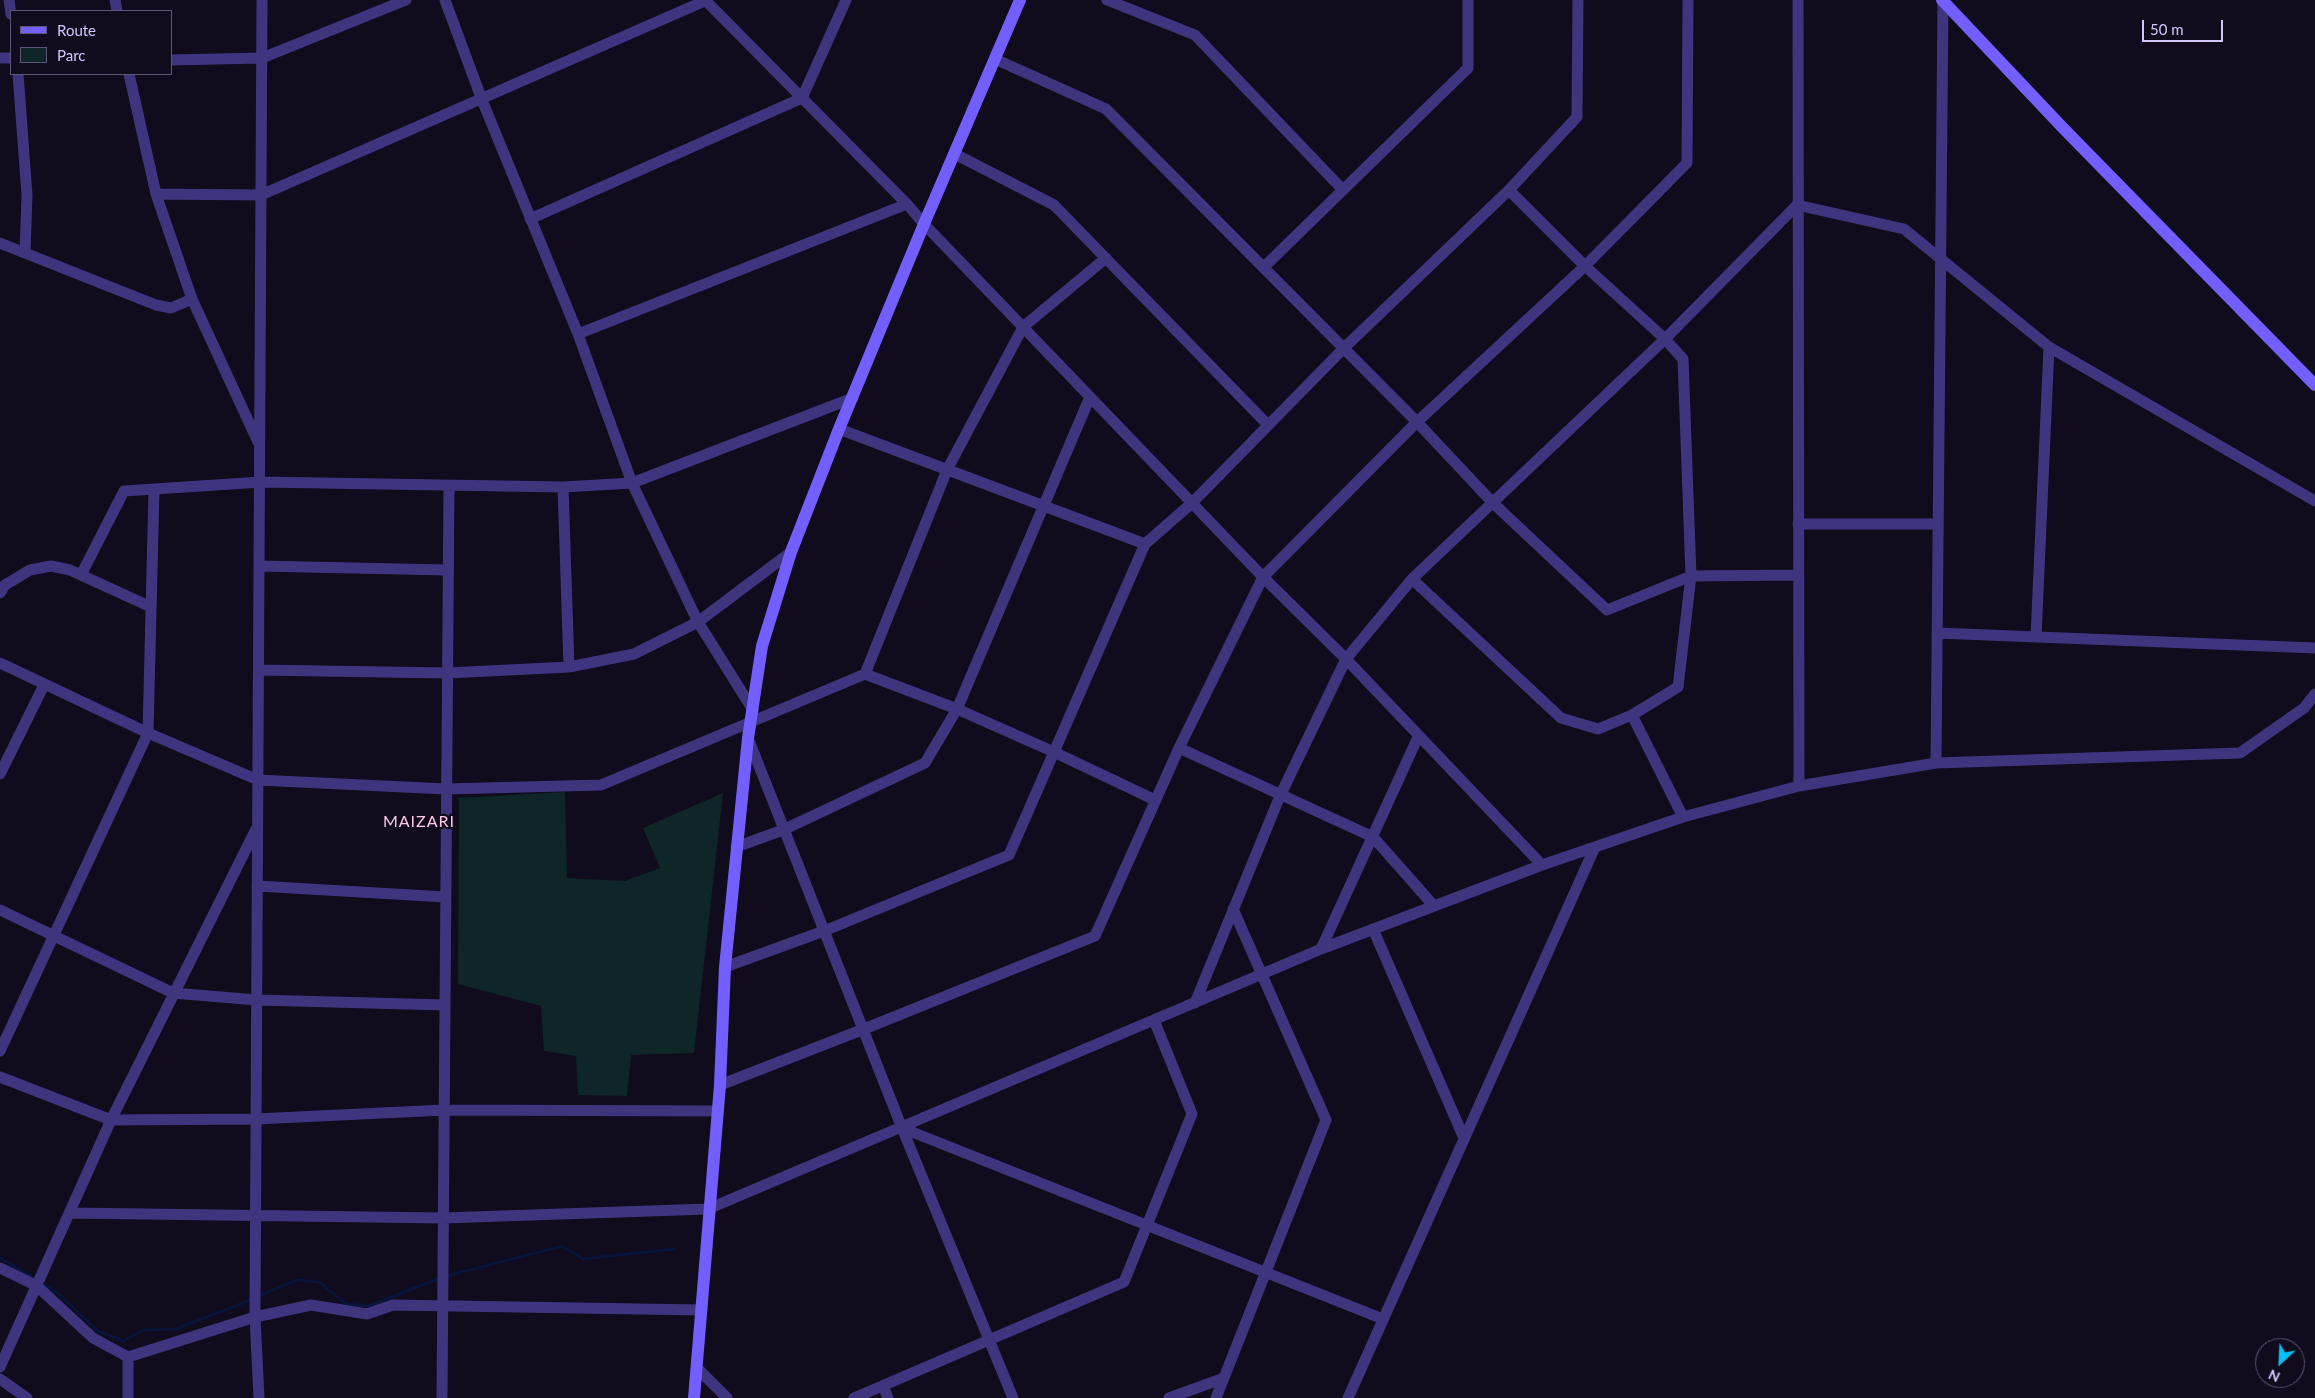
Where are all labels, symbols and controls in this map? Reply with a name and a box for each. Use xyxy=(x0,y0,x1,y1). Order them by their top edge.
legend xyxy=(10,10,172,75)
scale bar xyxy=(2145,10,2226,42)
text: 50 m xyxy=(2150,20,2184,38)
text: Route xyxy=(57,21,96,39)
text: Parc xyxy=(57,46,86,64)
district label: MAIZARI xyxy=(382,812,456,832)
north arrow xyxy=(2255,1338,2305,1388)
text: N xyxy=(2265,1366,2282,1386)

